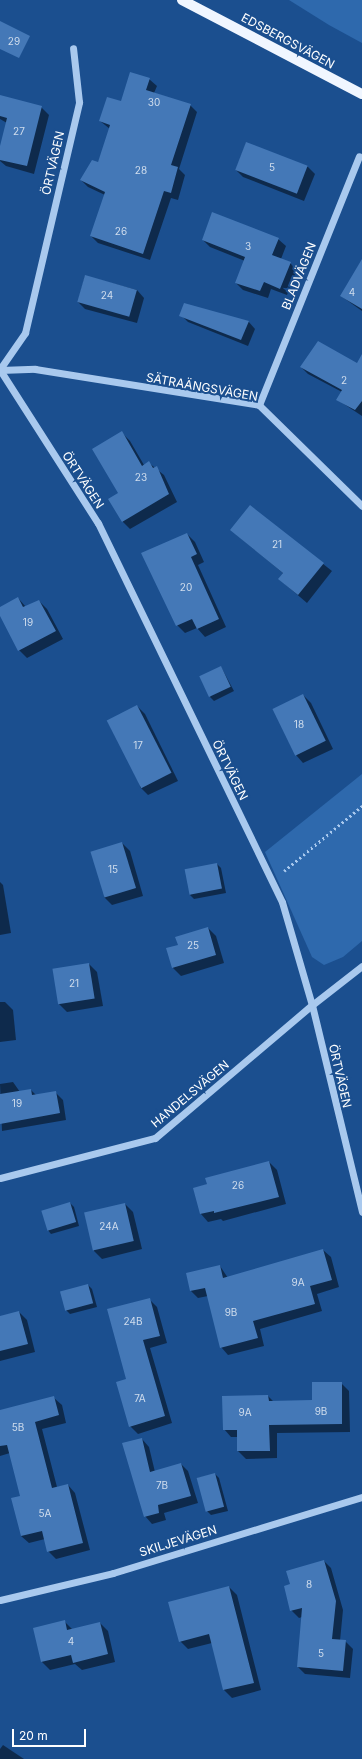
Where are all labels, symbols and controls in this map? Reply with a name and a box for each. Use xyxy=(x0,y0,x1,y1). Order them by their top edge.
street label: EDSBERGSVÄGEN xyxy=(239,10,337,72)
house number: 29 xyxy=(8,36,20,48)
house number: 30 xyxy=(148,97,160,109)
house number: 27 xyxy=(13,126,25,138)
street label: ÖRTVÄGEN xyxy=(39,130,67,196)
house number: 5 xyxy=(269,162,275,174)
house number: 28 xyxy=(135,165,147,177)
house number: 26 xyxy=(115,226,127,238)
street label: BLADVÄGEN xyxy=(279,240,319,312)
house number: 3 xyxy=(245,241,251,253)
house number: 4 xyxy=(349,287,355,299)
house number: 24 xyxy=(101,290,113,302)
street label: SÄTRAÄNGSVÄGEN xyxy=(145,370,259,404)
house number: 2 xyxy=(341,375,347,387)
street label: ÖRTVÄGEN xyxy=(59,449,107,511)
house number: 23 xyxy=(135,472,147,484)
house number: 21 xyxy=(272,539,282,551)
house number: 20 xyxy=(180,582,192,594)
house number: 19 xyxy=(23,617,33,629)
house number: 18 xyxy=(294,719,304,731)
street label: ÖRTVÄGEN xyxy=(209,738,251,802)
house number: 17 xyxy=(133,740,143,752)
house number: 15 xyxy=(108,864,118,876)
house number: 25 xyxy=(187,940,199,952)
house number: 21 xyxy=(69,978,79,990)
street label: ÖRTVÄGEN xyxy=(326,1043,354,1109)
street label: HANDELSVÄGEN xyxy=(148,1057,232,1131)
house number: 19 xyxy=(12,1098,22,1110)
house number: 26 xyxy=(232,1180,244,1192)
house number: 24A xyxy=(99,1221,119,1233)
house number: 9A xyxy=(291,1277,305,1289)
house number: 9B xyxy=(225,1307,237,1319)
house number: 24B xyxy=(124,1316,142,1328)
house number: 7A xyxy=(134,1393,146,1405)
house number: 9B xyxy=(315,1406,327,1418)
house number: 9A xyxy=(238,1407,252,1419)
house number: 5B xyxy=(12,1422,24,1434)
house number: 7B xyxy=(156,1480,168,1492)
house number: 5A xyxy=(39,1508,51,1520)
street label: SKILJEVÄGEN xyxy=(137,1522,219,1560)
house number: 8 xyxy=(306,1579,312,1591)
house number: 4 xyxy=(68,1636,74,1648)
house number: 5 xyxy=(318,1648,324,1660)
scale bar xyxy=(14,1721,88,1747)
text: 20 m xyxy=(19,1728,48,1743)

